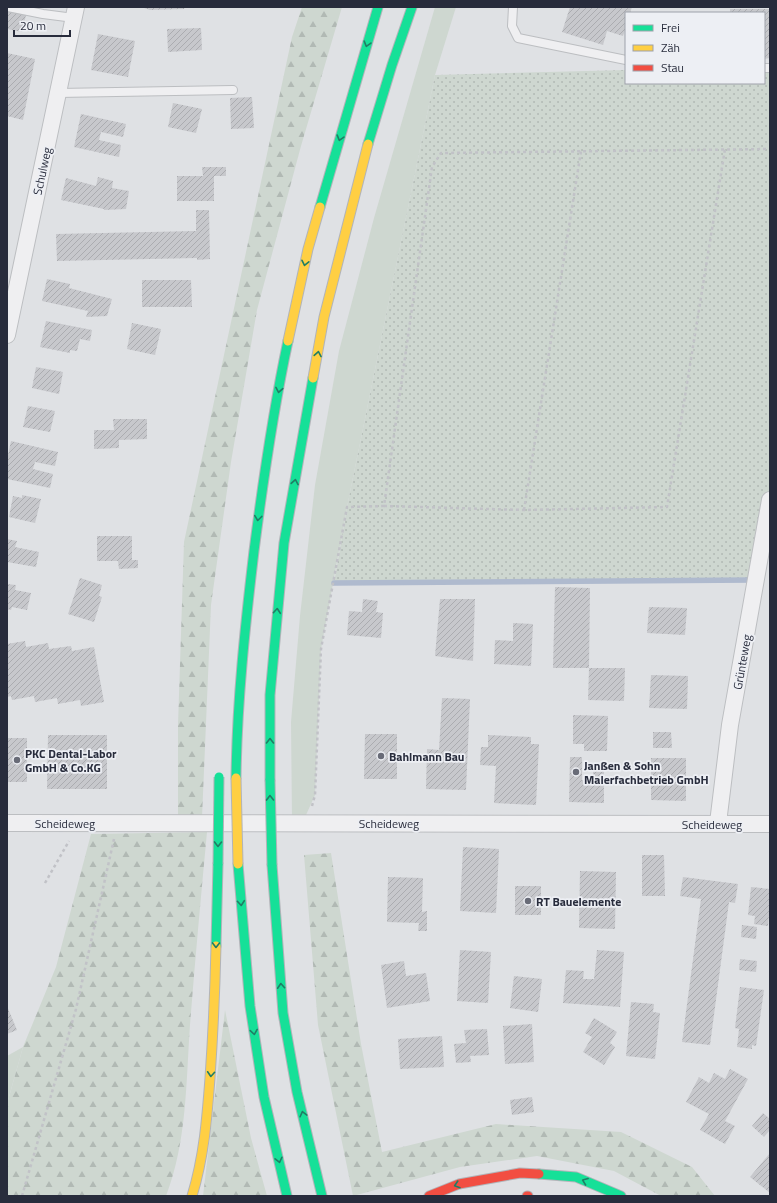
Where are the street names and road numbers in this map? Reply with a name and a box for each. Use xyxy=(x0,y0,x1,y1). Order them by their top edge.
street label: Schulweg xyxy=(28,145,56,197)
street label: Grünteweg xyxy=(728,633,756,691)
street label: Scheideweg xyxy=(35,814,95,833)
street label: Scheideweg xyxy=(359,814,419,833)
street label: Scheideweg xyxy=(682,815,742,834)

